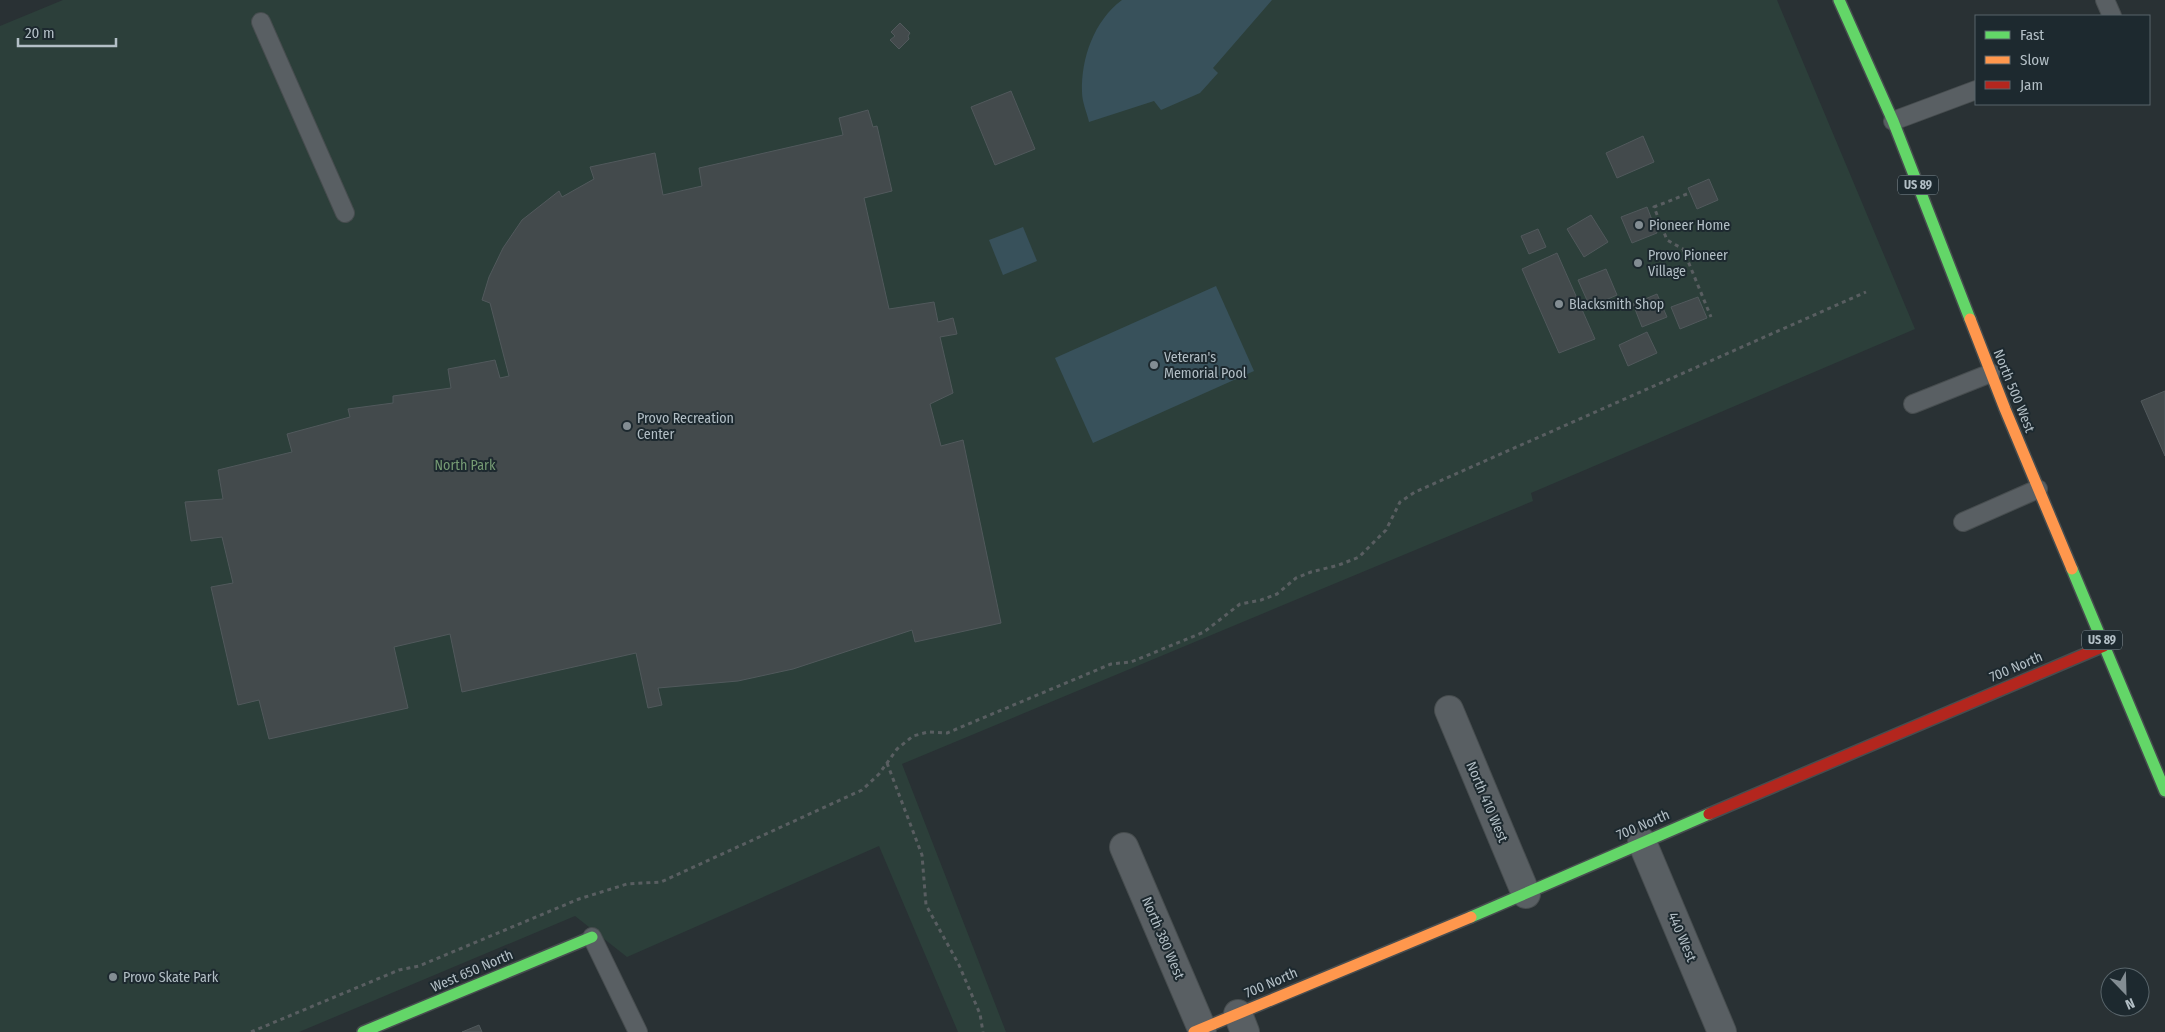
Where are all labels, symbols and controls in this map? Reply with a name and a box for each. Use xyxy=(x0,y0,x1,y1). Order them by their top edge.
scale bar xyxy=(18,15,115,47)
legend xyxy=(1975,15,2150,105)
text: 20 m xyxy=(25,24,55,42)
text: Fast xyxy=(2020,26,2044,44)
text: Slow xyxy=(2020,51,2049,69)
text: Jam xyxy=(2020,76,2043,94)
road number: US 89 xyxy=(1898,176,1938,194)
place label: Pioneer Home xyxy=(1649,217,1730,234)
marker: Pioneer Home xyxy=(1633,219,1645,231)
place label: Provo Pioneer Village xyxy=(1648,247,1728,280)
marker: Provo Pioneer Village xyxy=(1632,257,1644,269)
place label: Blacksmith Shop xyxy=(1569,296,1664,313)
marker: Blacksmith Shop xyxy=(1553,298,1565,310)
street label: North 500 West xyxy=(1990,347,2039,435)
place label: Veteran's Memorial Pool xyxy=(1164,349,1247,382)
marker: Veteran's Memorial Pool xyxy=(1148,359,1160,371)
place label: Provo Recreation Center xyxy=(637,410,734,443)
marker: Provo Recreation Center xyxy=(621,420,633,432)
park label: North Park xyxy=(435,457,496,474)
road number: US 89 xyxy=(2082,630,2122,650)
street label: 700 North xyxy=(1987,648,2045,686)
street label: North 410 West xyxy=(1462,759,1512,845)
street label: 700 North xyxy=(1614,806,1672,844)
street label: North 380 West xyxy=(1138,894,1188,982)
street label: 440 West xyxy=(1664,910,1700,965)
street label: West 650 North xyxy=(428,946,516,996)
street label: 700 North xyxy=(1242,964,1300,1002)
north arrow xyxy=(2100,967,2150,1017)
place label: Provo Skate Park xyxy=(123,969,219,986)
marker: Provo Skate Park xyxy=(107,971,119,983)
text: N xyxy=(2123,994,2137,1013)

